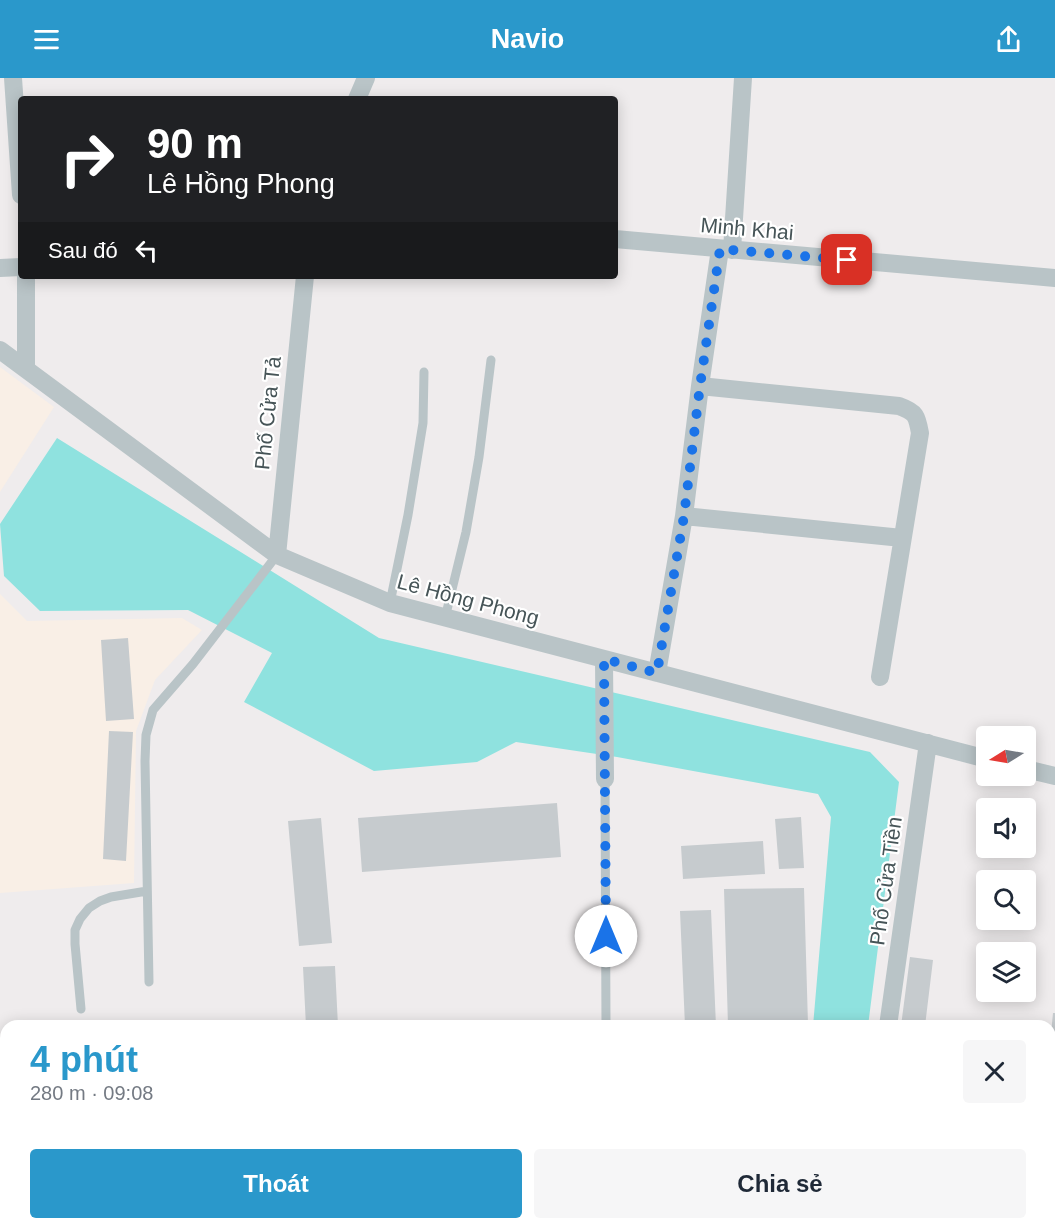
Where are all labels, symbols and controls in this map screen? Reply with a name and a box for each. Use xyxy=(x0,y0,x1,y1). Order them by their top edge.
icon: menu xyxy=(30,23,63,56)
icon: share xyxy=(992,23,1025,56)
text: Navio xyxy=(491,24,564,54)
icon: right xyxy=(48,120,126,198)
text: 90 m xyxy=(147,120,243,167)
text: Lê Hồng Phong xyxy=(147,169,335,199)
street label: Minh Khai xyxy=(700,213,795,244)
icon: left xyxy=(130,234,163,267)
pin xyxy=(821,234,872,285)
text: Sau đó xyxy=(48,238,118,263)
icon: arrive xyxy=(830,243,863,276)
street label: Phố Cửa Tả xyxy=(250,355,285,471)
street label: Lê Hồng Phong xyxy=(395,570,542,630)
north arrow xyxy=(976,726,1036,786)
map controls xyxy=(976,726,1036,1002)
button: sound xyxy=(976,798,1036,858)
street label: Phố Cửa Tiền xyxy=(865,815,906,947)
button: search xyxy=(976,870,1036,930)
position arrow xyxy=(574,904,638,968)
button: layers xyxy=(976,942,1036,1002)
text: 4 phút xyxy=(30,1039,138,1080)
button: close xyxy=(963,1040,1026,1103)
text: 280 m · 09:08 xyxy=(30,1082,153,1104)
button: Thoát xyxy=(30,1149,522,1218)
button: Chia sẻ xyxy=(534,1149,1026,1218)

